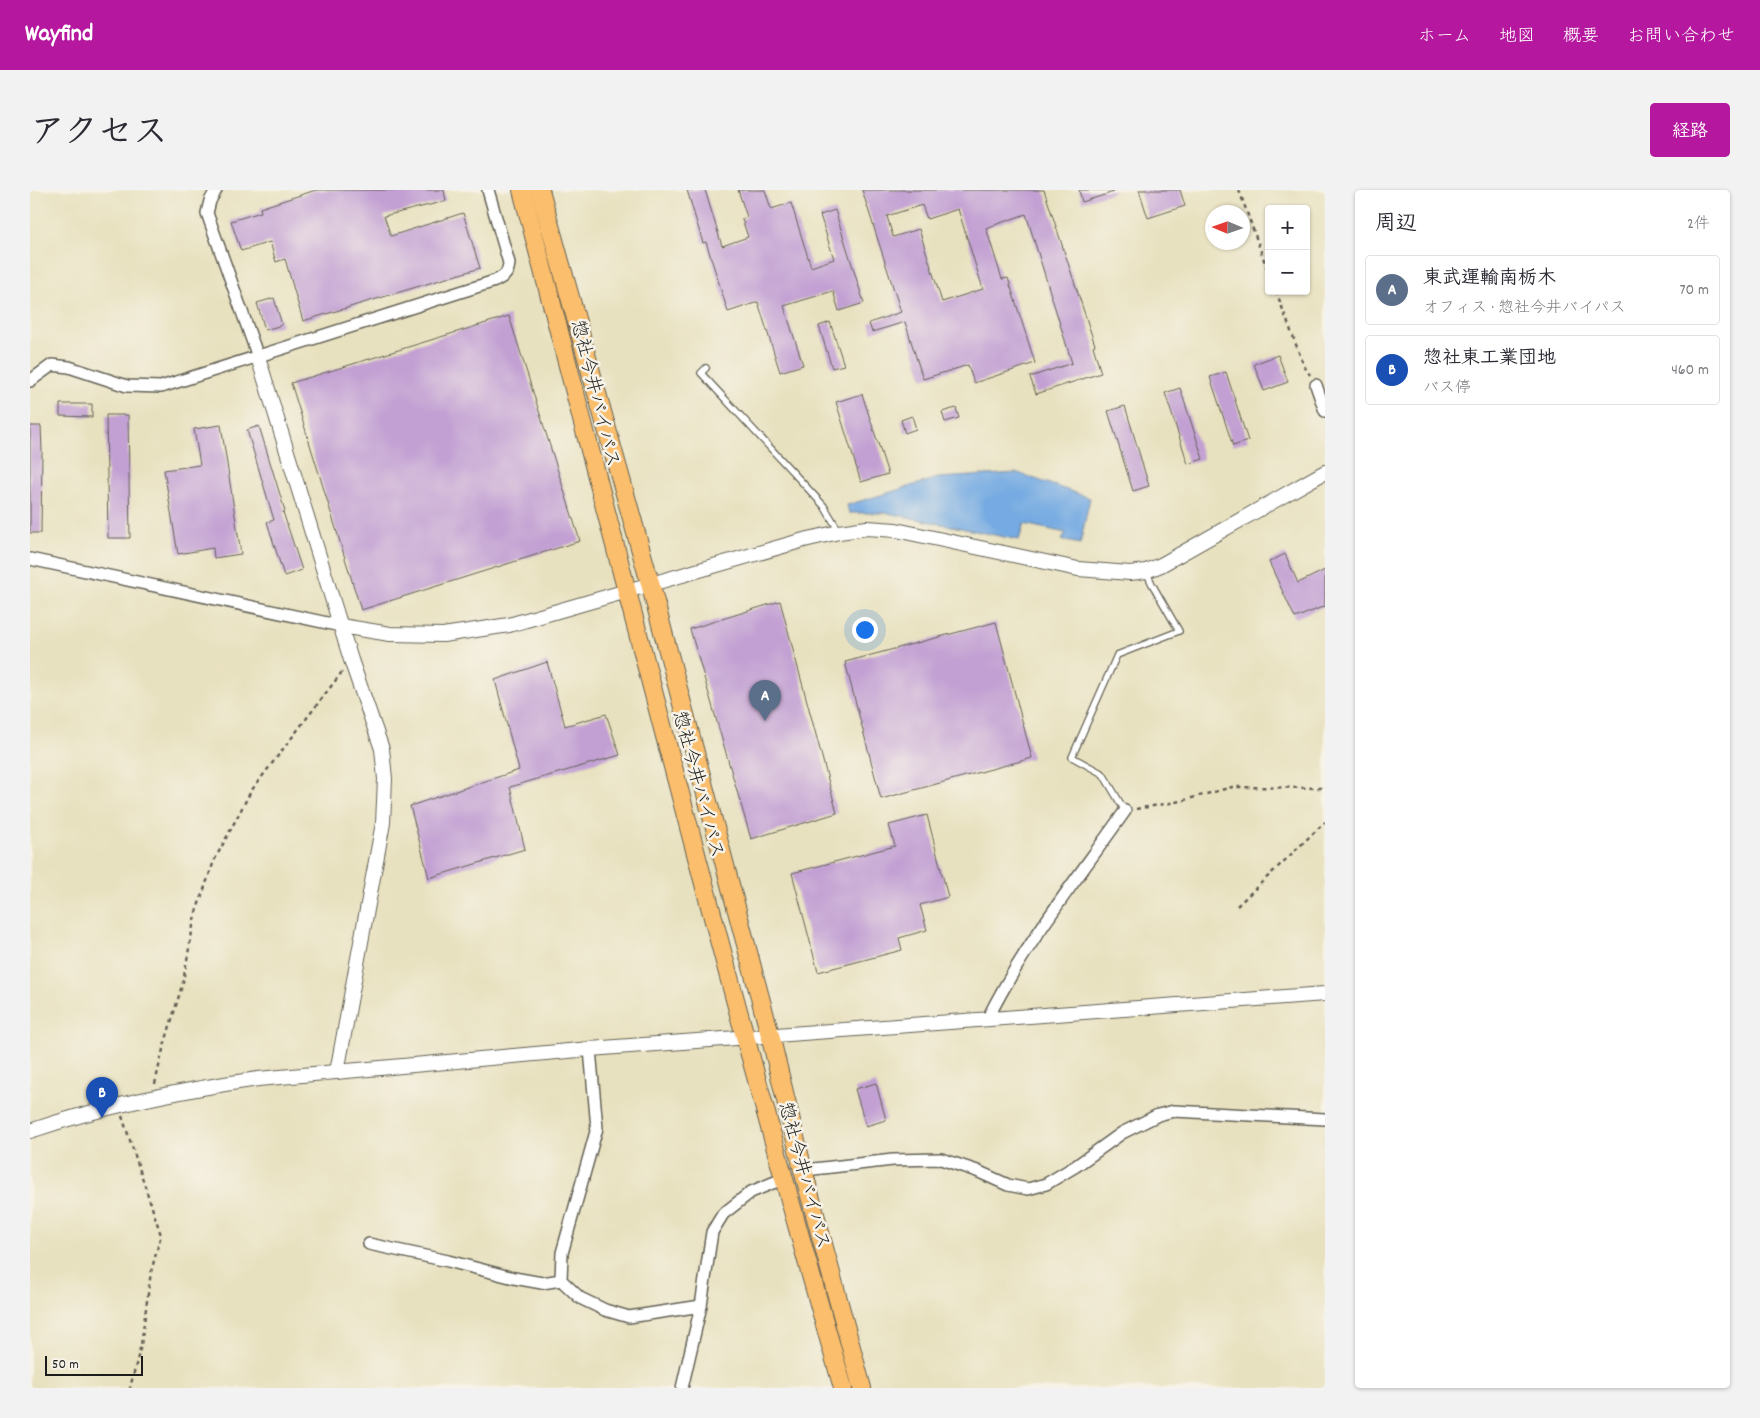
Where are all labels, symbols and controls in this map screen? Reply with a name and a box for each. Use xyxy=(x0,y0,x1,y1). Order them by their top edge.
text: Wayfind xyxy=(25,18,93,52)
text: ホーム xyxy=(1418,25,1471,50)
text: 地図 xyxy=(1499,25,1535,50)
text: 概要 xyxy=(1563,25,1599,50)
text: お問い合わせ xyxy=(1627,25,1735,50)
button: 経路 xyxy=(1650,103,1730,157)
text: アクセス xyxy=(30,110,168,160)
north arrow xyxy=(1205,205,1250,250)
map controls xyxy=(1265,205,1310,295)
button: + xyxy=(1265,205,1310,250)
text: 周辺 xyxy=(1375,210,1417,240)
text: 2件 xyxy=(1687,213,1710,236)
button: − xyxy=(1265,250,1310,295)
text: 東武運輸南栃木 xyxy=(1423,266,1556,293)
text: A xyxy=(1388,279,1396,302)
text: 70 m xyxy=(1679,279,1709,302)
text: オフィス · 惣社今井バイパス xyxy=(1423,297,1626,320)
street label: 惣社今井バイパス xyxy=(562,317,625,471)
text: 惣社東工業団地 xyxy=(1423,346,1556,373)
text: B xyxy=(1388,359,1396,382)
text: 460 m xyxy=(1671,359,1709,382)
text: バス停 xyxy=(1423,377,1471,400)
your location xyxy=(852,617,878,643)
pin: A xyxy=(749,680,781,721)
street label: 惣社今井バイパス xyxy=(664,708,729,862)
pin: B xyxy=(86,1077,118,1118)
street label: 惣社今井バイパス xyxy=(770,1099,835,1253)
scale bar xyxy=(45,1353,142,1376)
text: 50 m xyxy=(52,1355,79,1375)

